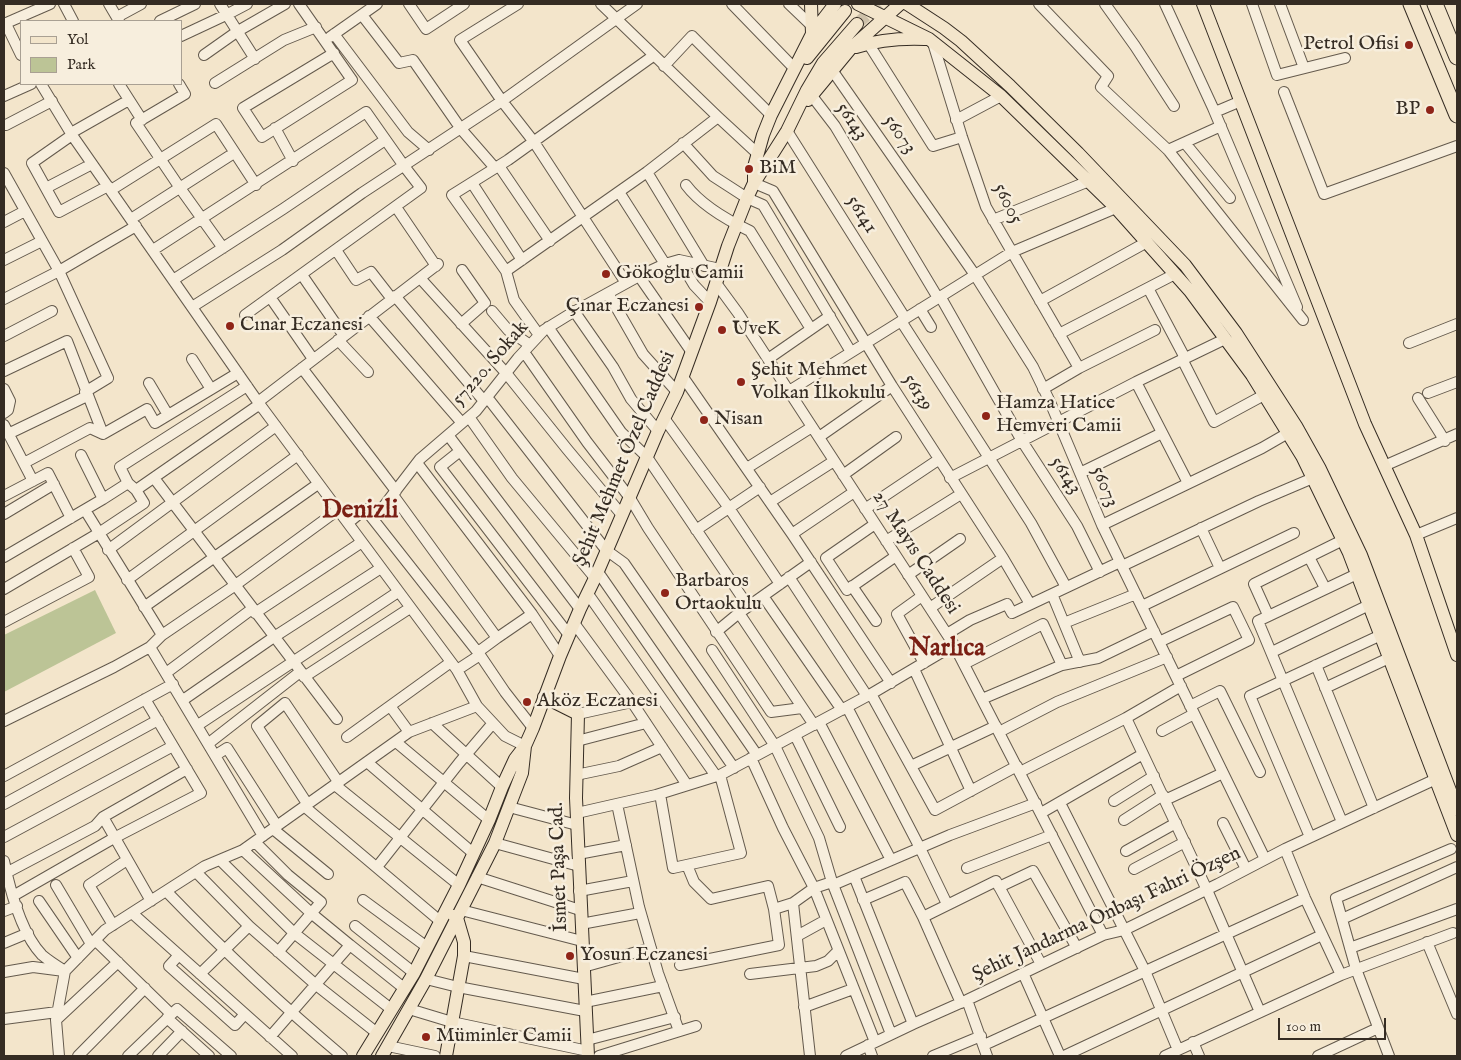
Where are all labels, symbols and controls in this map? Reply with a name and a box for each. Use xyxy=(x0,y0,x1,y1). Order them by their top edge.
legend xyxy=(20,20,182,85)
text: Yol xyxy=(67,30,88,49)
place label: Petrol Ofisi xyxy=(1303,33,1399,57)
marker: Petrol Ofisi xyxy=(1403,39,1415,51)
text: Park xyxy=(67,55,96,74)
place label: BP xyxy=(1395,98,1420,122)
street label: 56143 xyxy=(830,99,872,145)
marker: BP xyxy=(1424,104,1436,116)
street label: 56073 xyxy=(877,111,921,159)
place label: BiM xyxy=(759,157,796,181)
marker: BiM xyxy=(743,163,755,175)
street label: 56005 xyxy=(987,180,1027,228)
street label: 56141 xyxy=(840,192,882,238)
place label: Gökoğlu Camii xyxy=(616,262,744,286)
marker: Gökoğlu Camii xyxy=(600,268,612,280)
place label: Çınar Eczanesi xyxy=(566,295,689,319)
marker: Çınar Eczanesi xyxy=(693,301,705,313)
place label: Cınar Eczanesi xyxy=(240,314,363,338)
street label: 57220. Sokak xyxy=(448,317,534,411)
place label: UveK xyxy=(732,318,781,342)
marker: Cınar Eczanesi xyxy=(224,320,236,332)
marker: UveK xyxy=(716,324,728,336)
street label: Şehit Mehmet Özel Caddesi xyxy=(569,348,681,570)
place label: Şehit Mehmet Volkan İlkokulu xyxy=(751,359,886,406)
street label: 56139 xyxy=(896,370,938,416)
marker: Şehit Mehmet Volkan İlkokulu xyxy=(735,376,747,388)
place label: Hamza Hatice Hemveri Camii xyxy=(996,392,1121,439)
place label: Nisan xyxy=(714,408,763,432)
marker: Hamza Hatice Hemveri Camii xyxy=(980,410,992,422)
marker: Nisan xyxy=(698,414,710,426)
street label: 56143 xyxy=(1044,453,1086,499)
street label: 56073 xyxy=(1085,463,1123,511)
street label: 27 Mayıs Caddesi xyxy=(866,487,964,619)
district label: Denizli xyxy=(322,497,398,527)
place label: Barbaros Ortaokulu xyxy=(675,570,762,617)
marker: Barbaros Ortaokulu xyxy=(659,587,671,599)
district label: Narlıca xyxy=(909,635,985,665)
place label: Aköz Eczanesi xyxy=(537,690,658,714)
marker: Aköz Eczanesi xyxy=(521,696,533,708)
street label: İsmet Paşa Cad. xyxy=(546,802,574,932)
street label: Şehit Jandarma Onbaşı Fahri Özşen xyxy=(969,842,1245,988)
place label: Yosun Eczanesi xyxy=(580,944,708,968)
marker: Yosun Eczanesi xyxy=(564,950,576,962)
scale bar xyxy=(1281,1008,1388,1040)
text: 100 m xyxy=(1286,1017,1321,1036)
place label: Müminler Camii xyxy=(436,1025,572,1049)
marker: Müminler Camii xyxy=(420,1031,432,1043)

